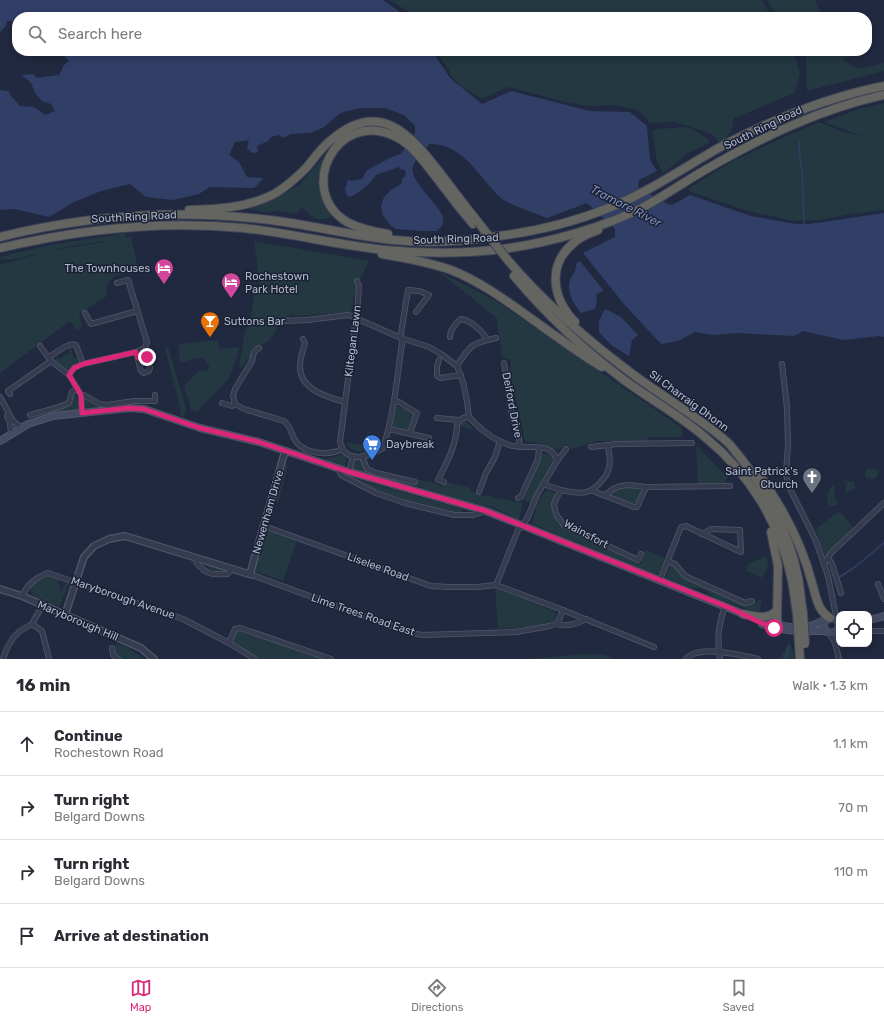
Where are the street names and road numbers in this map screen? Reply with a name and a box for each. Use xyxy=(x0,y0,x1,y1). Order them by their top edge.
street label: South Ring Road xyxy=(722,103,804,153)
street label: South Ring Road xyxy=(91,208,177,226)
street label: South Ring Road xyxy=(413,231,499,247)
street label: Kiltegan Lawn xyxy=(342,304,364,378)
street label: Sli Charraig Dhonn xyxy=(647,368,731,434)
street label: Delford Drive xyxy=(499,371,525,439)
street label: Newenham Drive xyxy=(250,468,286,556)
street label: Wainsfort xyxy=(562,517,611,551)
street label: Liselee Road xyxy=(346,550,410,584)
street label: Maryborough Avenue xyxy=(69,574,177,622)
street label: Lime Trees Road East xyxy=(309,591,417,639)
street label: Maryborough Hill xyxy=(36,598,120,644)

